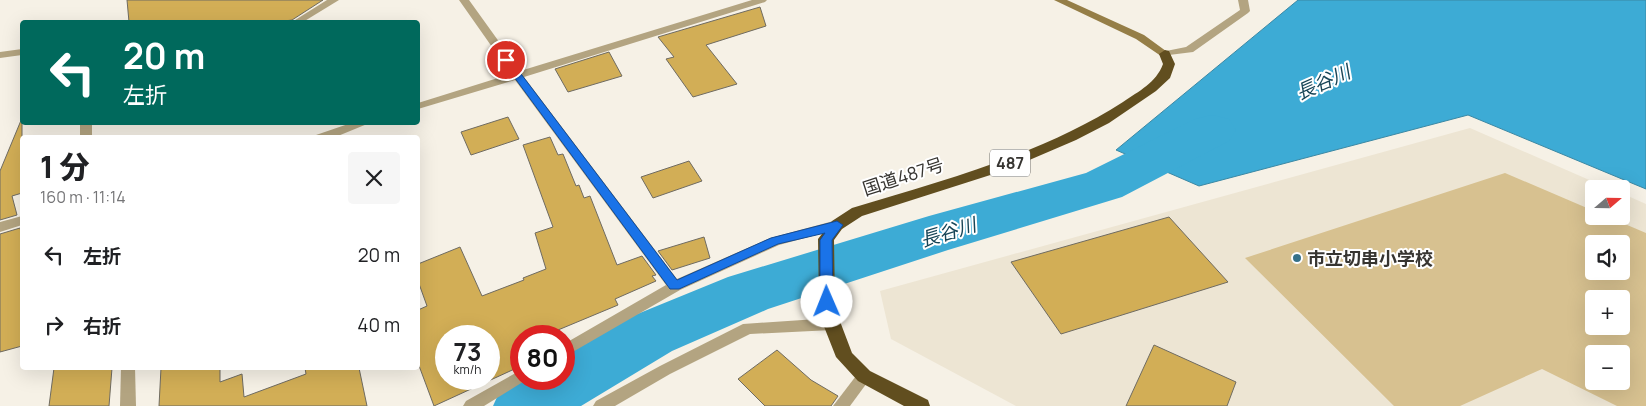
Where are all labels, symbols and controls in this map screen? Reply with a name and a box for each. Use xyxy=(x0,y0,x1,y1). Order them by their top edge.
text: 20 m xyxy=(123,32,205,80)
pin xyxy=(485,39,527,81)
icon: left xyxy=(40,40,105,105)
icon: arrive xyxy=(492,46,520,74)
water label: 長谷川 xyxy=(1292,58,1356,105)
text: 左折 xyxy=(123,80,167,110)
text: 1 分 xyxy=(40,146,90,187)
road number: 487 xyxy=(990,150,1030,177)
button: close xyxy=(348,152,400,204)
street label: 国道487号 xyxy=(859,152,947,200)
north arrow xyxy=(1585,180,1630,225)
map controls xyxy=(1585,180,1630,390)
text: 160 m · 11:14 xyxy=(40,186,126,208)
water label: 長谷川 xyxy=(917,211,981,253)
button: sound xyxy=(1585,235,1630,280)
icon: left xyxy=(40,241,68,269)
text: 20 m xyxy=(358,242,400,268)
text: 左折 xyxy=(83,243,121,269)
place label: 市立切串小学校 xyxy=(1307,246,1433,270)
marker: 市立切串小学校 xyxy=(1291,252,1303,264)
position arrow xyxy=(800,275,852,327)
button: + xyxy=(1585,290,1630,335)
icon: right xyxy=(40,311,68,339)
text: 40 m xyxy=(357,312,400,338)
text: 右折 xyxy=(83,313,121,339)
speed limit sign: 80 xyxy=(510,325,575,390)
text: 73 xyxy=(454,334,481,369)
button: − xyxy=(1585,345,1630,390)
text: km/h xyxy=(454,361,481,378)

